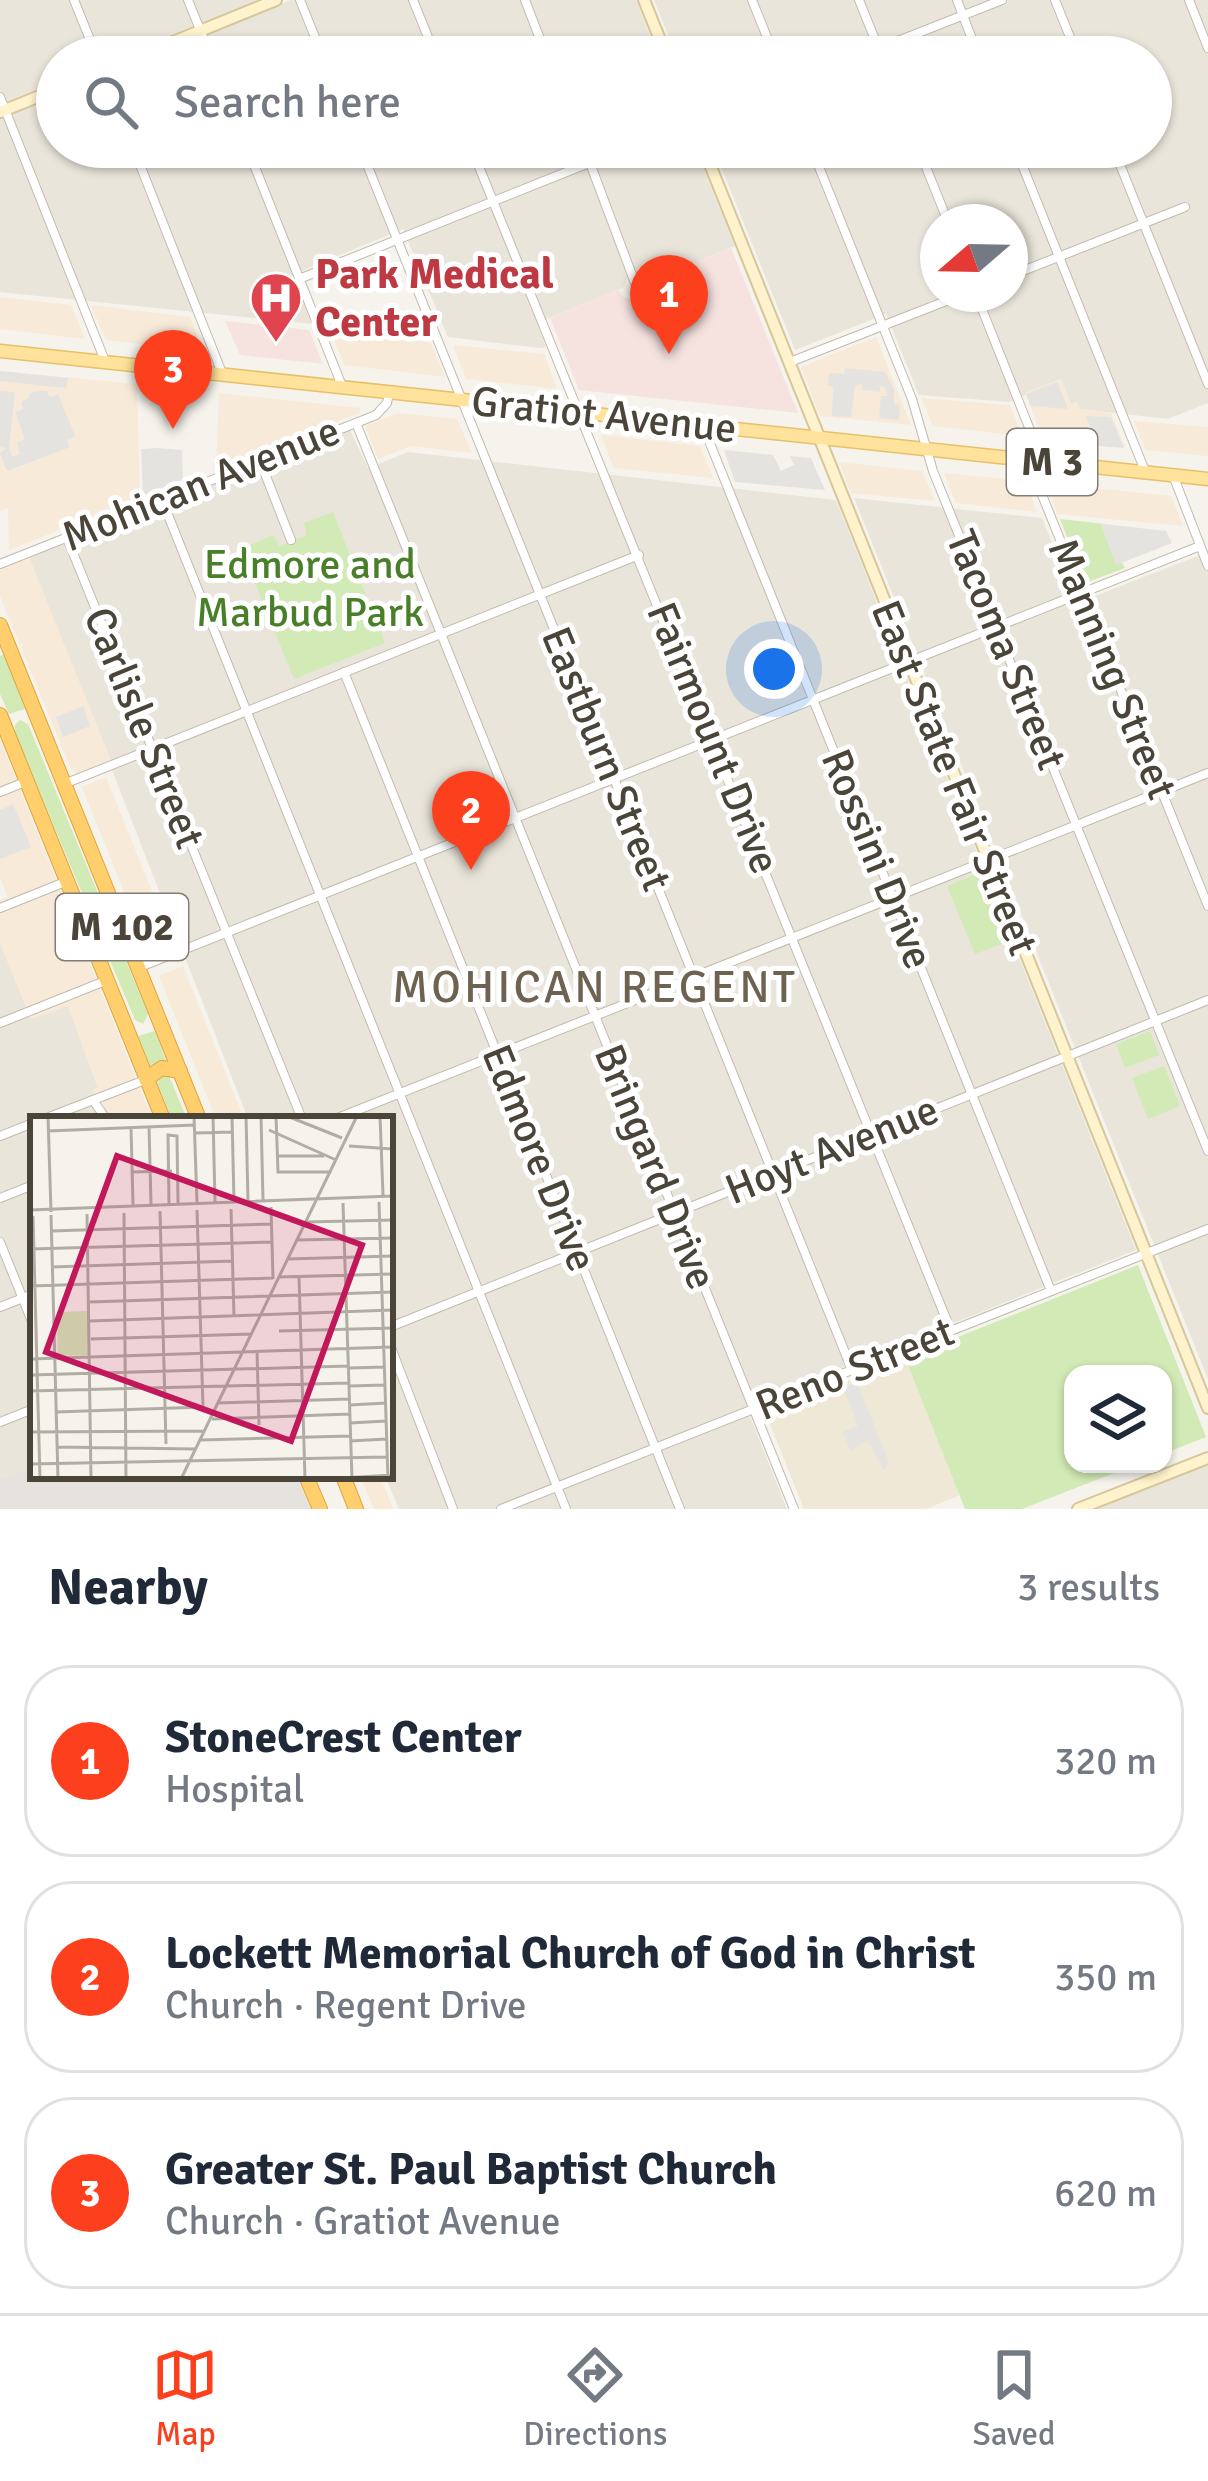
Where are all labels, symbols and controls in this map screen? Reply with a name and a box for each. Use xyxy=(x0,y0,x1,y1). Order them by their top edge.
search box xyxy=(36,36,1172,168)
icon: search xyxy=(78,69,144,135)
text: Search here xyxy=(174,75,401,130)
north arrow xyxy=(920,204,1028,312)
place label: Park Medical Center xyxy=(315,249,554,348)
pin: 1 xyxy=(630,255,708,354)
hospital icon: Park Medical Center xyxy=(248,270,304,344)
pin: 3 xyxy=(134,330,212,429)
street label: Gratiot Avenue xyxy=(469,376,739,454)
street label: Mohican Avenue xyxy=(55,405,347,563)
road number: M 3 xyxy=(1007,429,1097,495)
street label: Tacoma Street xyxy=(935,523,1077,777)
street label: Manning Street xyxy=(1037,531,1187,807)
park label: Edmore and Marbud Park xyxy=(196,539,424,638)
street label: East State Fair Street xyxy=(860,593,1048,963)
street label: Fairmount Drive xyxy=(635,595,791,881)
street label: Carlisle Street xyxy=(73,600,215,856)
street label: Eastburn Street xyxy=(530,620,682,898)
your location xyxy=(744,639,804,699)
street label: Rossini Drive xyxy=(810,742,944,976)
pin: 2 xyxy=(432,771,510,870)
road number: M 102 xyxy=(56,894,188,960)
district label: MOHICAN REGENT xyxy=(392,960,798,1015)
street label: Edmore Drive xyxy=(470,1037,608,1279)
street label: Bringard Drive xyxy=(583,1037,727,1297)
street label: Hoyt Avenue xyxy=(718,1084,946,1216)
inset map xyxy=(30,1116,393,1479)
street label: Reno Street xyxy=(749,1306,961,1432)
map controls xyxy=(1064,1365,1172,1473)
button: layers xyxy=(1064,1365,1172,1473)
text: Nearby xyxy=(48,1556,208,1619)
text: 3 results xyxy=(1017,1563,1160,1611)
text: StoneCrest Center xyxy=(165,1710,522,1765)
text: 1 xyxy=(79,1737,101,1785)
text: 320 m xyxy=(1054,1737,1157,1785)
text: Hospital xyxy=(165,1765,305,1813)
text: Lockett Memorial Church of God in Christ xyxy=(165,1926,976,1981)
text: 2 xyxy=(79,1953,101,2001)
text: 350 m xyxy=(1054,1953,1157,2001)
text: Church · Regent Drive xyxy=(165,1981,527,2029)
text: Greater St. Paul Baptist Church xyxy=(165,2142,777,2197)
text: 3 xyxy=(79,2169,101,2217)
text: 620 m xyxy=(1054,2169,1157,2217)
text: Church · Gratiot Avenue xyxy=(165,2197,561,2245)
tab: Map xyxy=(152,2342,218,2455)
tab: Directions xyxy=(523,2342,668,2455)
tab: Saved xyxy=(972,2342,1056,2455)

